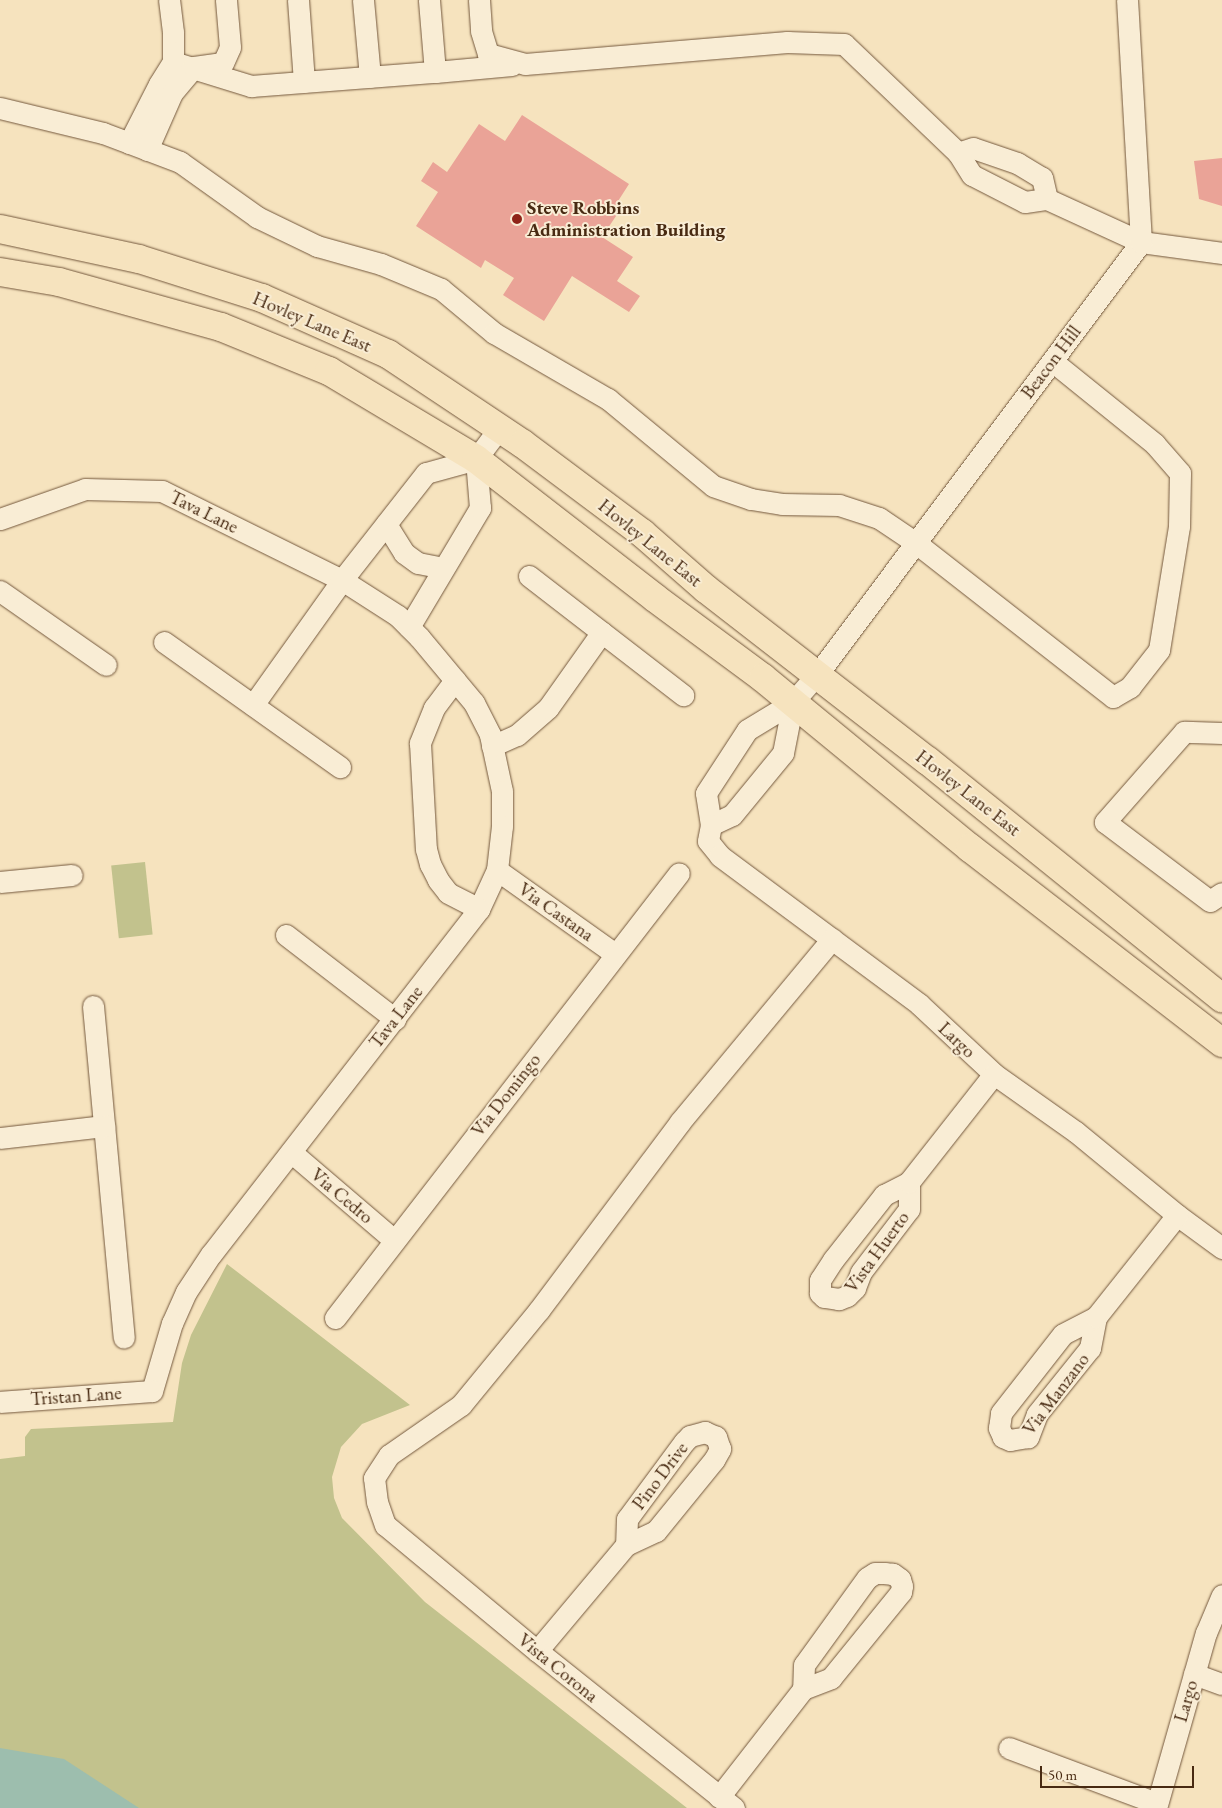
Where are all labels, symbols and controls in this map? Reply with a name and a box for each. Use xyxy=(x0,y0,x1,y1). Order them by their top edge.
place label: Steve Robbins Administration Building xyxy=(527,197,725,241)
marker: Steve Robbins Administration Building xyxy=(511,213,523,225)
street label: Hovley Lane East xyxy=(249,287,375,357)
street label: Beacon Hill xyxy=(1016,321,1086,403)
street label: Tava Lane xyxy=(166,486,242,538)
street label: Hovley Lane East xyxy=(594,494,706,592)
street label: Hovley Lane East xyxy=(911,745,1025,841)
street label: Via Castana xyxy=(514,878,598,946)
street label: Tava Lane xyxy=(364,981,428,1053)
street label: Largo xyxy=(934,1017,980,1063)
street label: Via Domingo xyxy=(466,1049,546,1141)
street label: Via Cedro xyxy=(306,1163,378,1229)
street label: Vista Huerto xyxy=(840,1207,914,1297)
street label: Via Manzano xyxy=(1018,1348,1094,1440)
street label: Tristan Lane xyxy=(30,1381,122,1411)
street label: Pino Drive xyxy=(627,1438,693,1514)
street label: Vista Corona xyxy=(513,1629,603,1707)
street label: Largo xyxy=(1169,1677,1203,1725)
scale bar xyxy=(1042,1756,1196,1788)
text: 50 m xyxy=(1048,1765,1077,1784)

